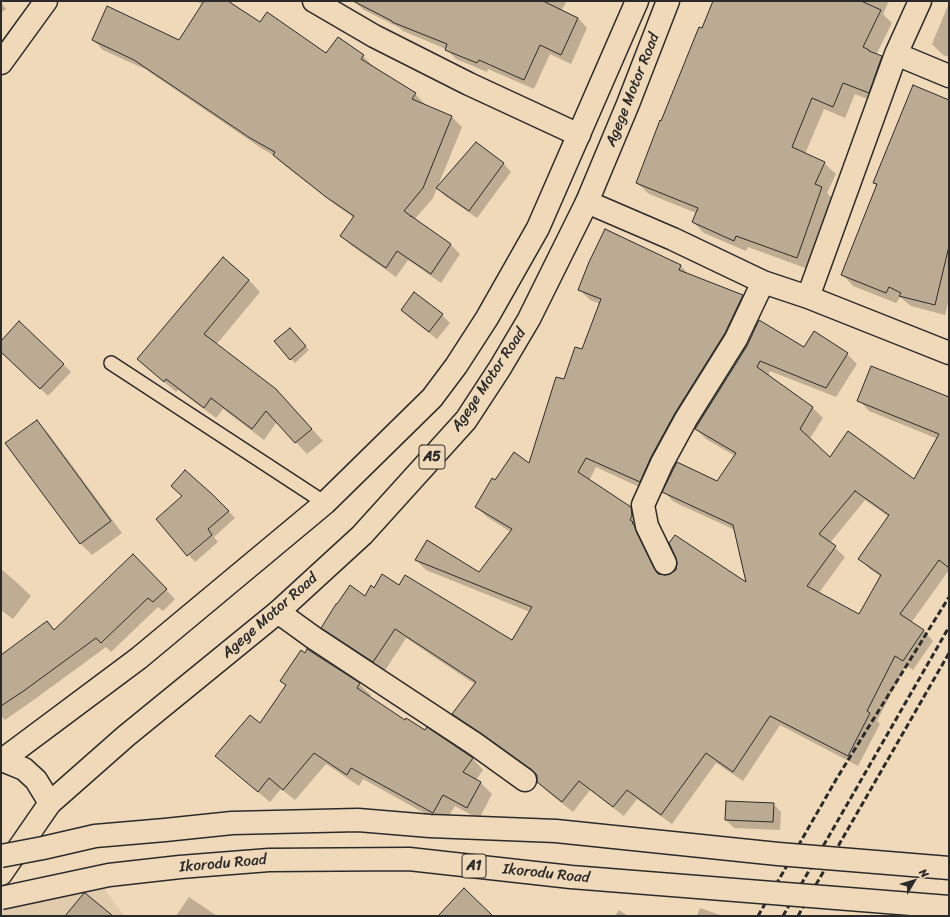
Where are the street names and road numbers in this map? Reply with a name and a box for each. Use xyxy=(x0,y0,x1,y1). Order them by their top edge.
street label: Agege Motor Road xyxy=(602,31,664,149)
street label: Agege Motor Road xyxy=(448,325,530,435)
road number: A5 xyxy=(419,445,445,469)
street label: Agege Motor Road xyxy=(219,570,321,662)
street label: Ikorodu Road xyxy=(179,851,267,877)
road number: A1 xyxy=(462,854,486,878)
street label: Ikorodu Road xyxy=(502,860,590,888)

